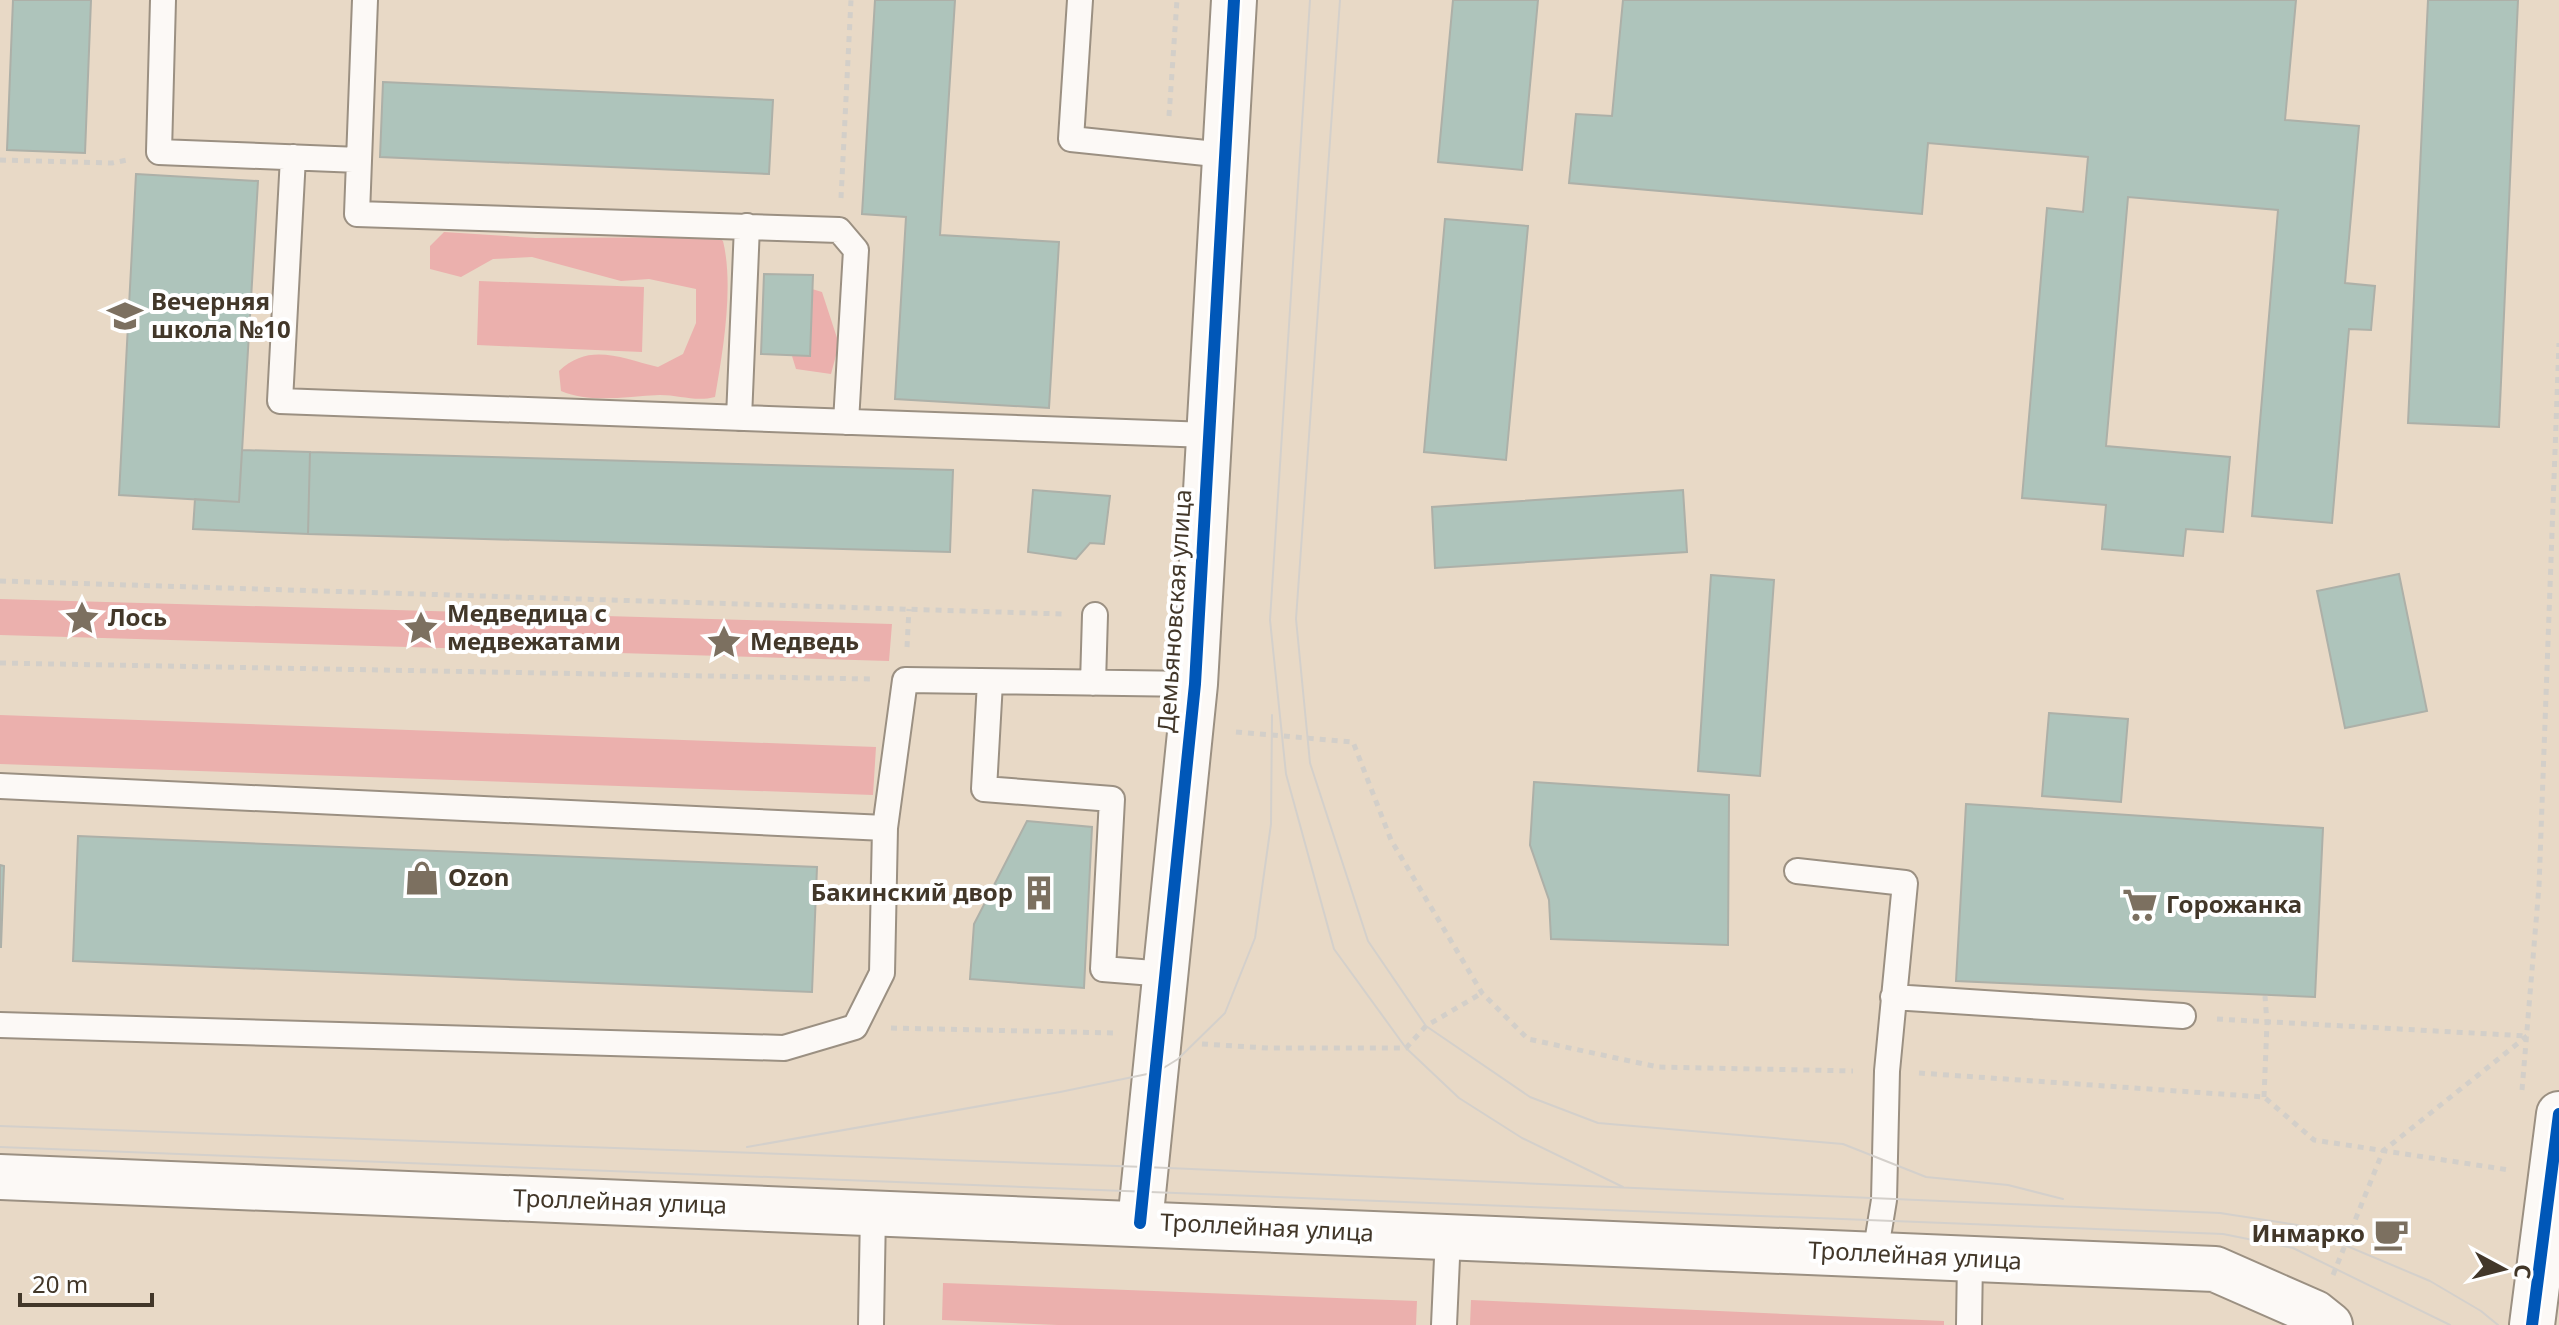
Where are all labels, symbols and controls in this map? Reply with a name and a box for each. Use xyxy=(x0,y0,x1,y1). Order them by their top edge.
place label: Вечерняя школа №10 xyxy=(151,284,291,345)
school or university icon: Вечерняя школа №10 xyxy=(106,297,144,335)
street label: Демьяновская улица xyxy=(1149,488,1198,734)
place label: Медведица с медвежатами xyxy=(447,596,621,657)
place icon: Лось xyxy=(63,599,101,637)
place label: Лось xyxy=(108,600,167,633)
place icon: Медведица с медвежатами xyxy=(402,609,440,647)
place icon: Медведь xyxy=(705,623,743,661)
place label: Медведь xyxy=(750,624,859,657)
shop icon: Ozon xyxy=(403,859,441,897)
place label: Ozon xyxy=(448,860,509,893)
building icon: Бакинский двор xyxy=(1020,874,1058,912)
place label: Бакинский двор xyxy=(811,875,1013,908)
supermarket icon: Горожанка xyxy=(2121,886,2159,924)
place label: Горожанка xyxy=(2166,887,2302,920)
street label: Троллейная улица xyxy=(513,1180,728,1221)
street label: Троллейная улица xyxy=(1159,1204,1375,1249)
cafe icon: Инмарко xyxy=(2372,1215,2410,1253)
place label: Инмарко xyxy=(2251,1216,2365,1249)
north arrow xyxy=(2463,1229,2543,1309)
street label: Троллейная улица xyxy=(1807,1232,2023,1277)
scale bar xyxy=(20,1257,152,1307)
text: С xyxy=(2508,1263,2540,1280)
text: 20 m xyxy=(32,1267,88,1300)

